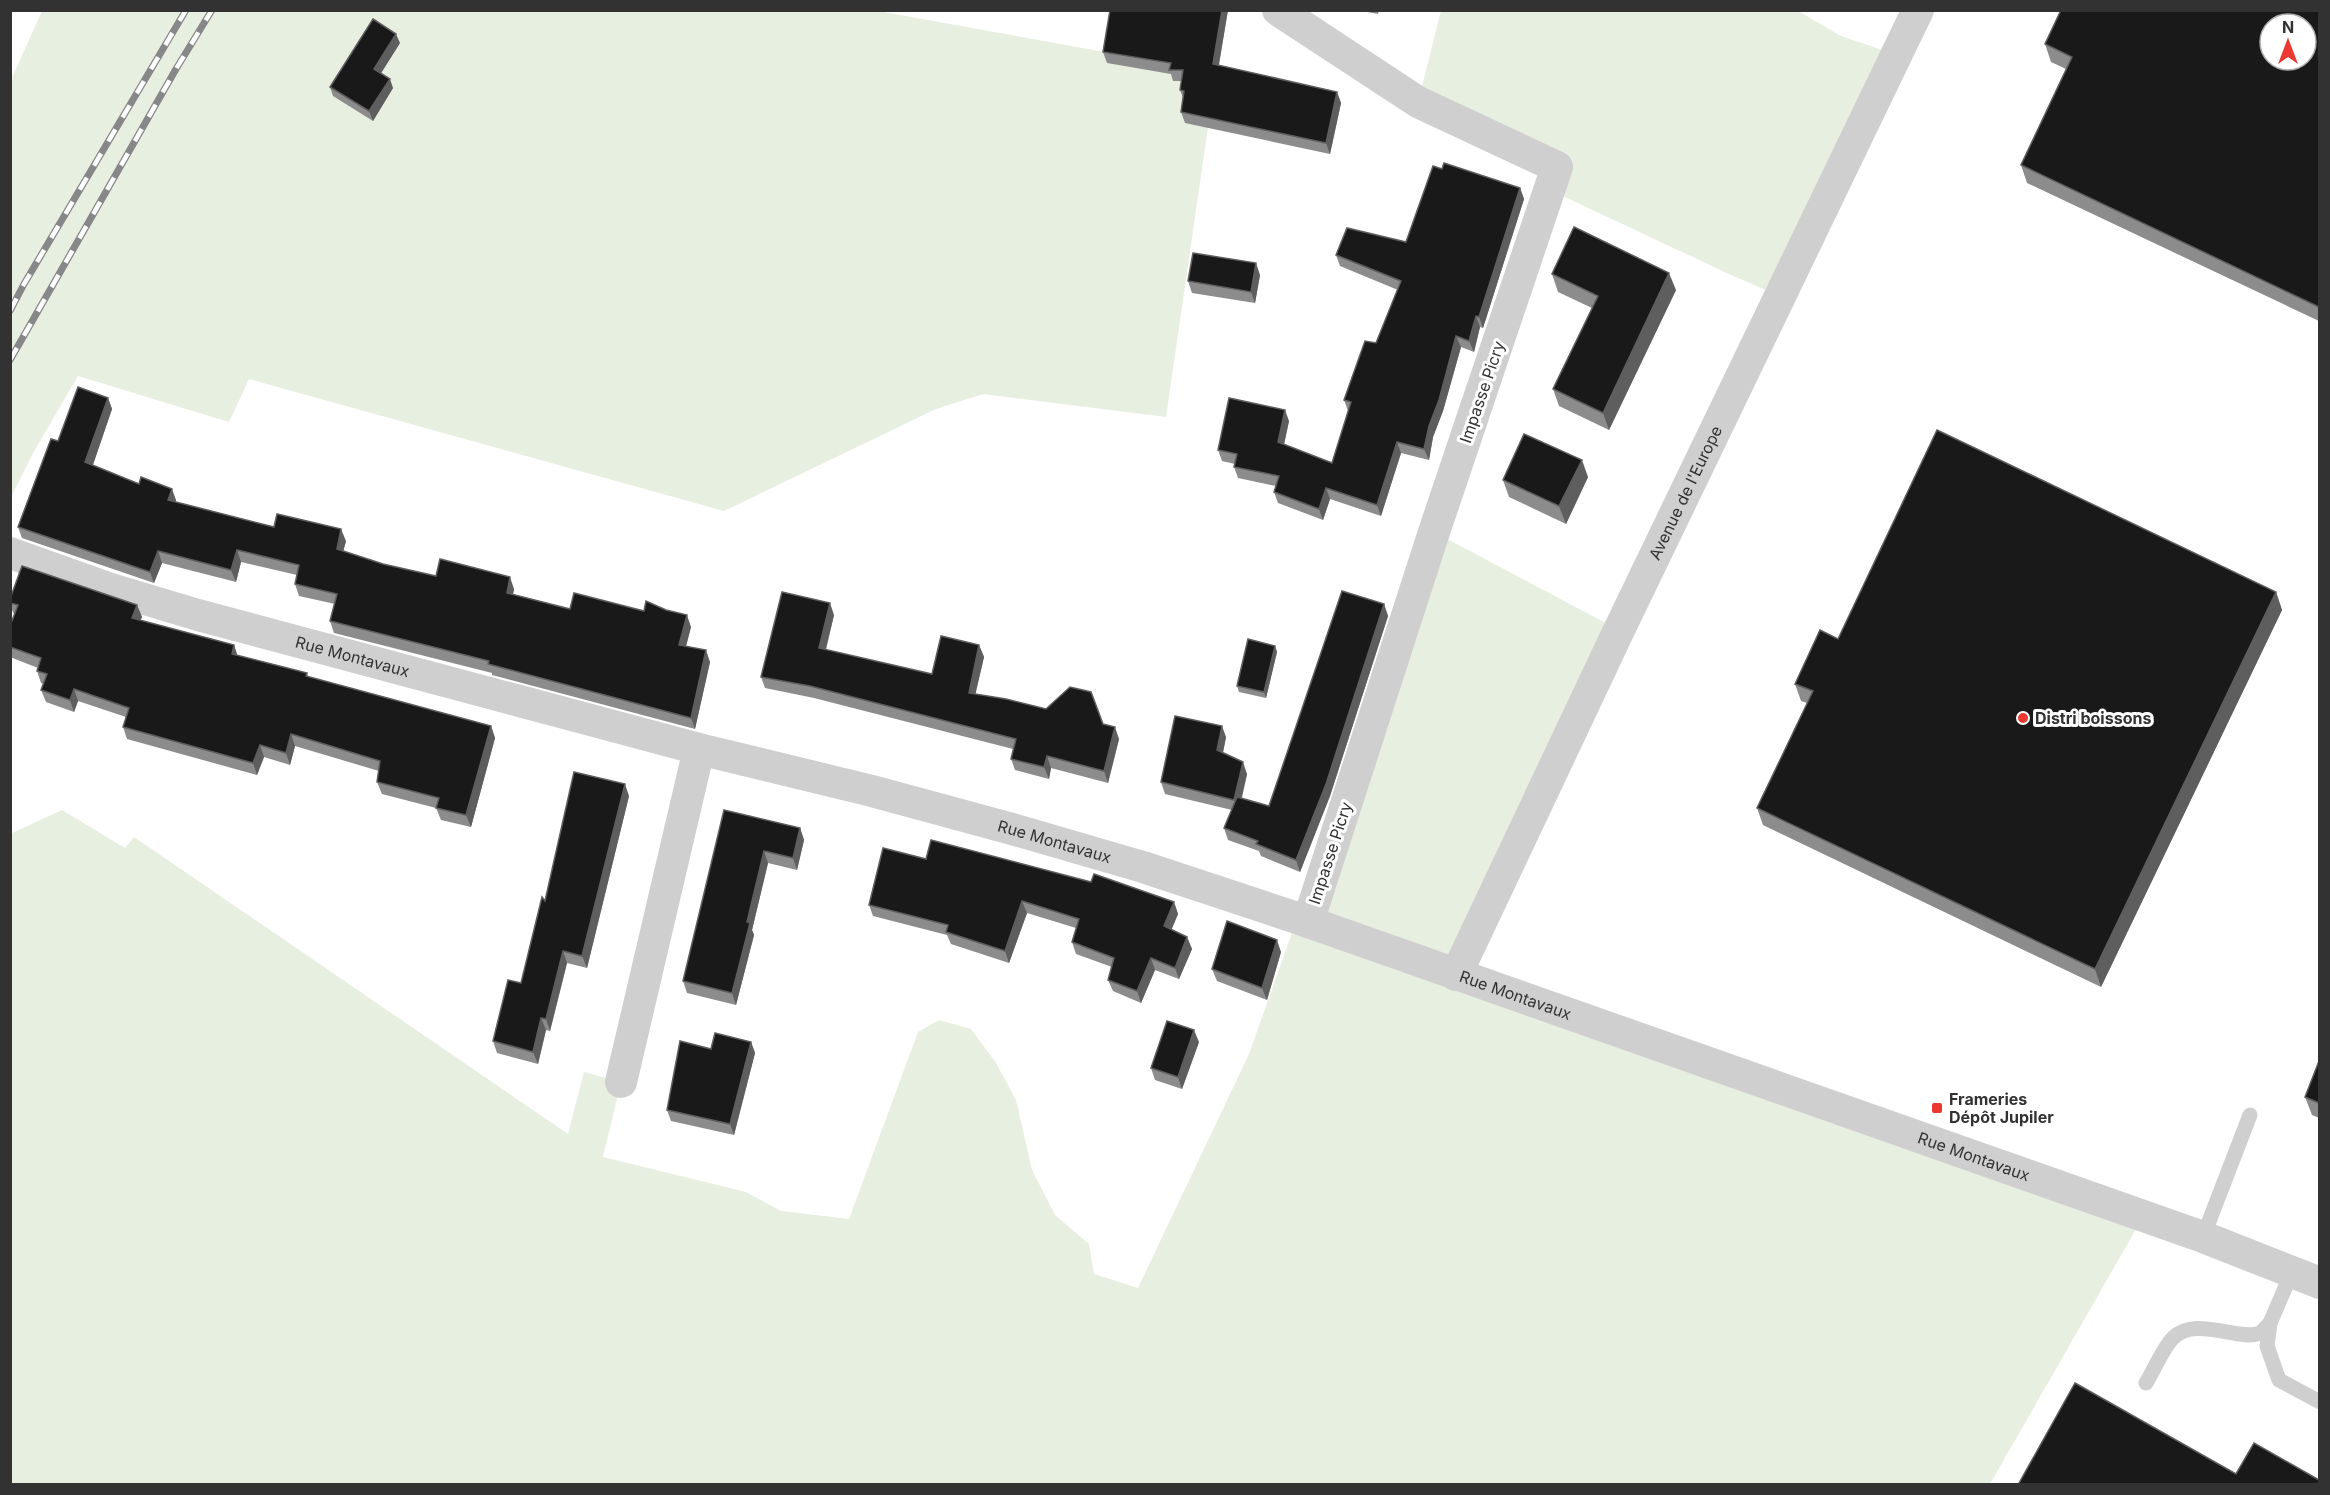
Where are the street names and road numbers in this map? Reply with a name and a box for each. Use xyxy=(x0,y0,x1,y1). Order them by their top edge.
street label: Impasse Picry xyxy=(1455,338,1509,446)
street label: Avenue de l'Europe xyxy=(1644,422,1726,563)
street label: Rue Montavaux xyxy=(293,632,412,681)
street label: Impasse Picry xyxy=(1304,799,1356,907)
street label: Rue Montavaux xyxy=(996,816,1114,867)
street label: Rue Montavaux xyxy=(1457,966,1574,1024)
street label: Rue Montavaux xyxy=(1915,1127,2033,1185)

